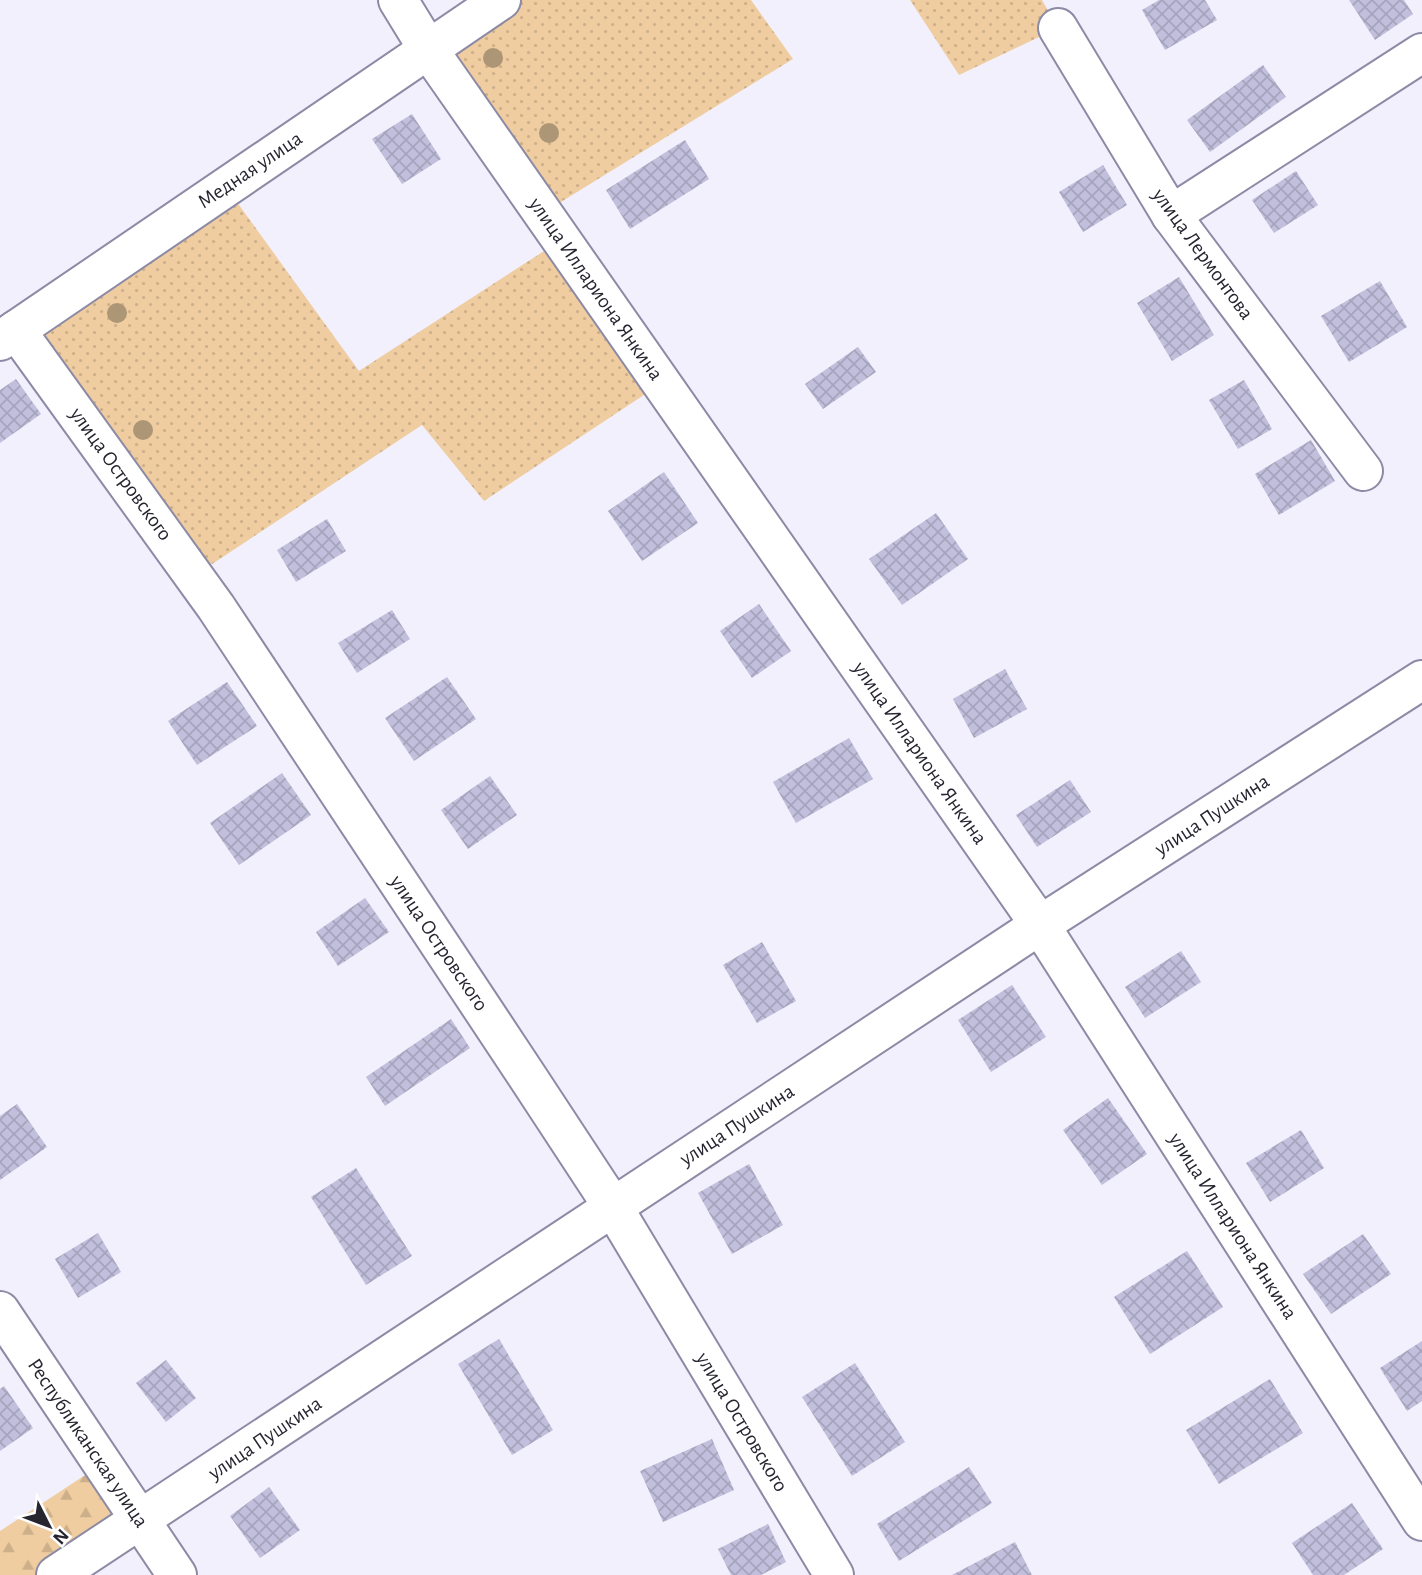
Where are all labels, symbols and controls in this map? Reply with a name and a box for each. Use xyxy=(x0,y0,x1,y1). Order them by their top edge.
street label: Медная улица xyxy=(194,127,306,212)
street label: улица Лермонтова xyxy=(1148,184,1258,324)
street label: улица Иллариона Янкина xyxy=(524,193,667,384)
street label: улица Островского xyxy=(65,403,176,544)
street label: улица Иллариона Янкина xyxy=(848,657,991,848)
street label: улица Пушкина xyxy=(1150,770,1273,860)
street label: улица Островского xyxy=(385,871,492,1015)
street label: улица Пушкина xyxy=(675,1080,798,1170)
street label: улица Иллариона Янкина xyxy=(1164,1128,1301,1323)
street label: улица Островского xyxy=(692,1348,792,1495)
street label: Республиканская улица xyxy=(24,1355,152,1532)
street label: улица Пушкина xyxy=(204,1392,326,1484)
north arrow xyxy=(14,1491,84,1561)
text: N xyxy=(49,1525,72,1548)

